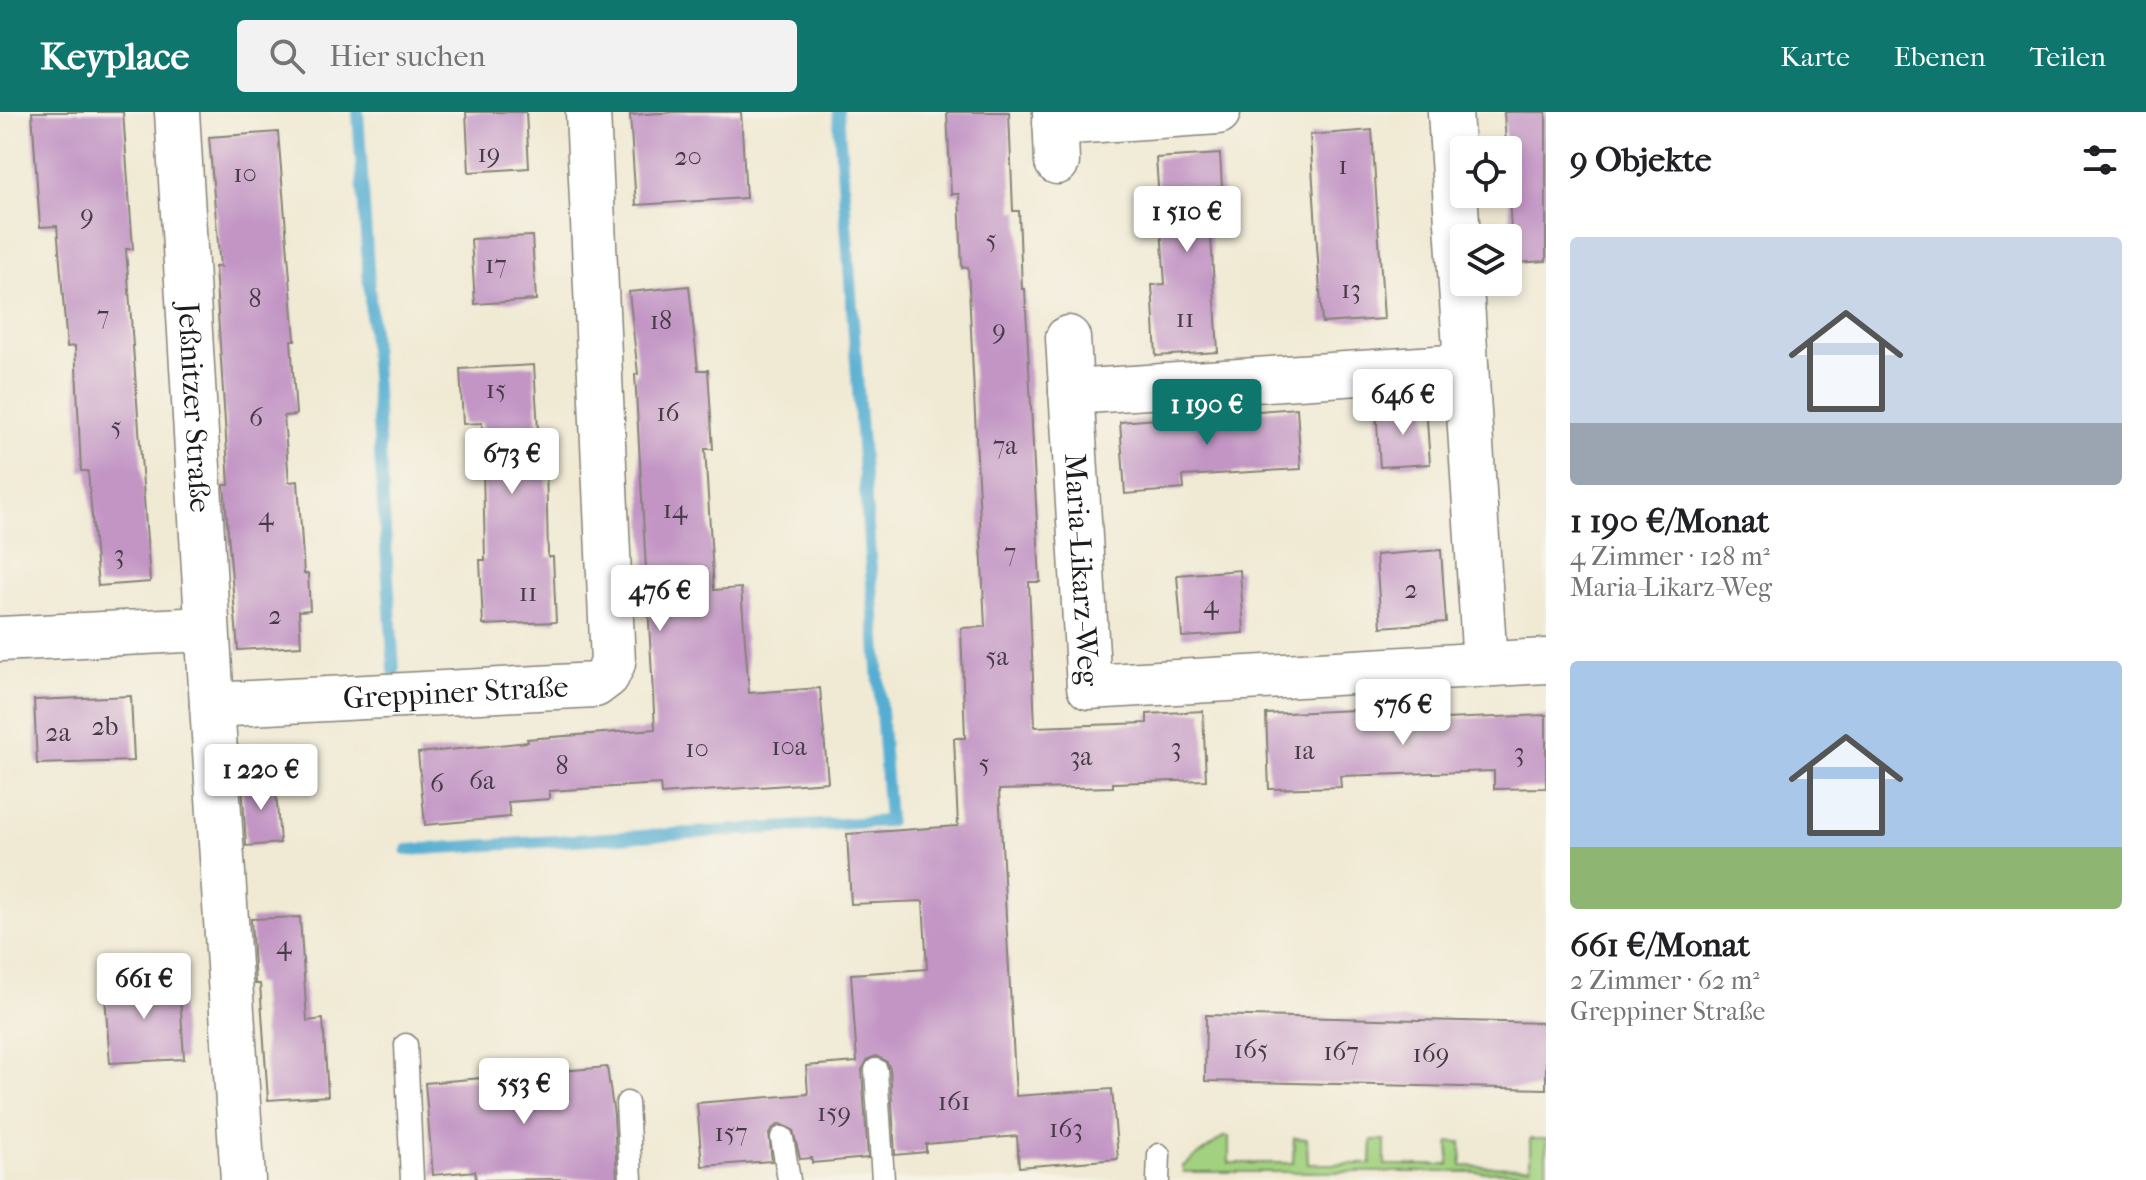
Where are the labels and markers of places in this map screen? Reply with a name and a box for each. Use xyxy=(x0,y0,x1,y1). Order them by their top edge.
pin: 1 510 € xyxy=(1113,186,1261,254)
pin: 646 € xyxy=(1347,369,1459,437)
pin: 1 190 € xyxy=(1133,379,1281,447)
pin: 673 € xyxy=(456,428,568,496)
pin: 476 € xyxy=(604,565,716,633)
pin: 576 € xyxy=(1347,679,1459,747)
pin: 1 220 € xyxy=(187,744,335,812)
pin: 661 € xyxy=(88,953,200,1021)
pin: 553 € xyxy=(468,1058,580,1126)

